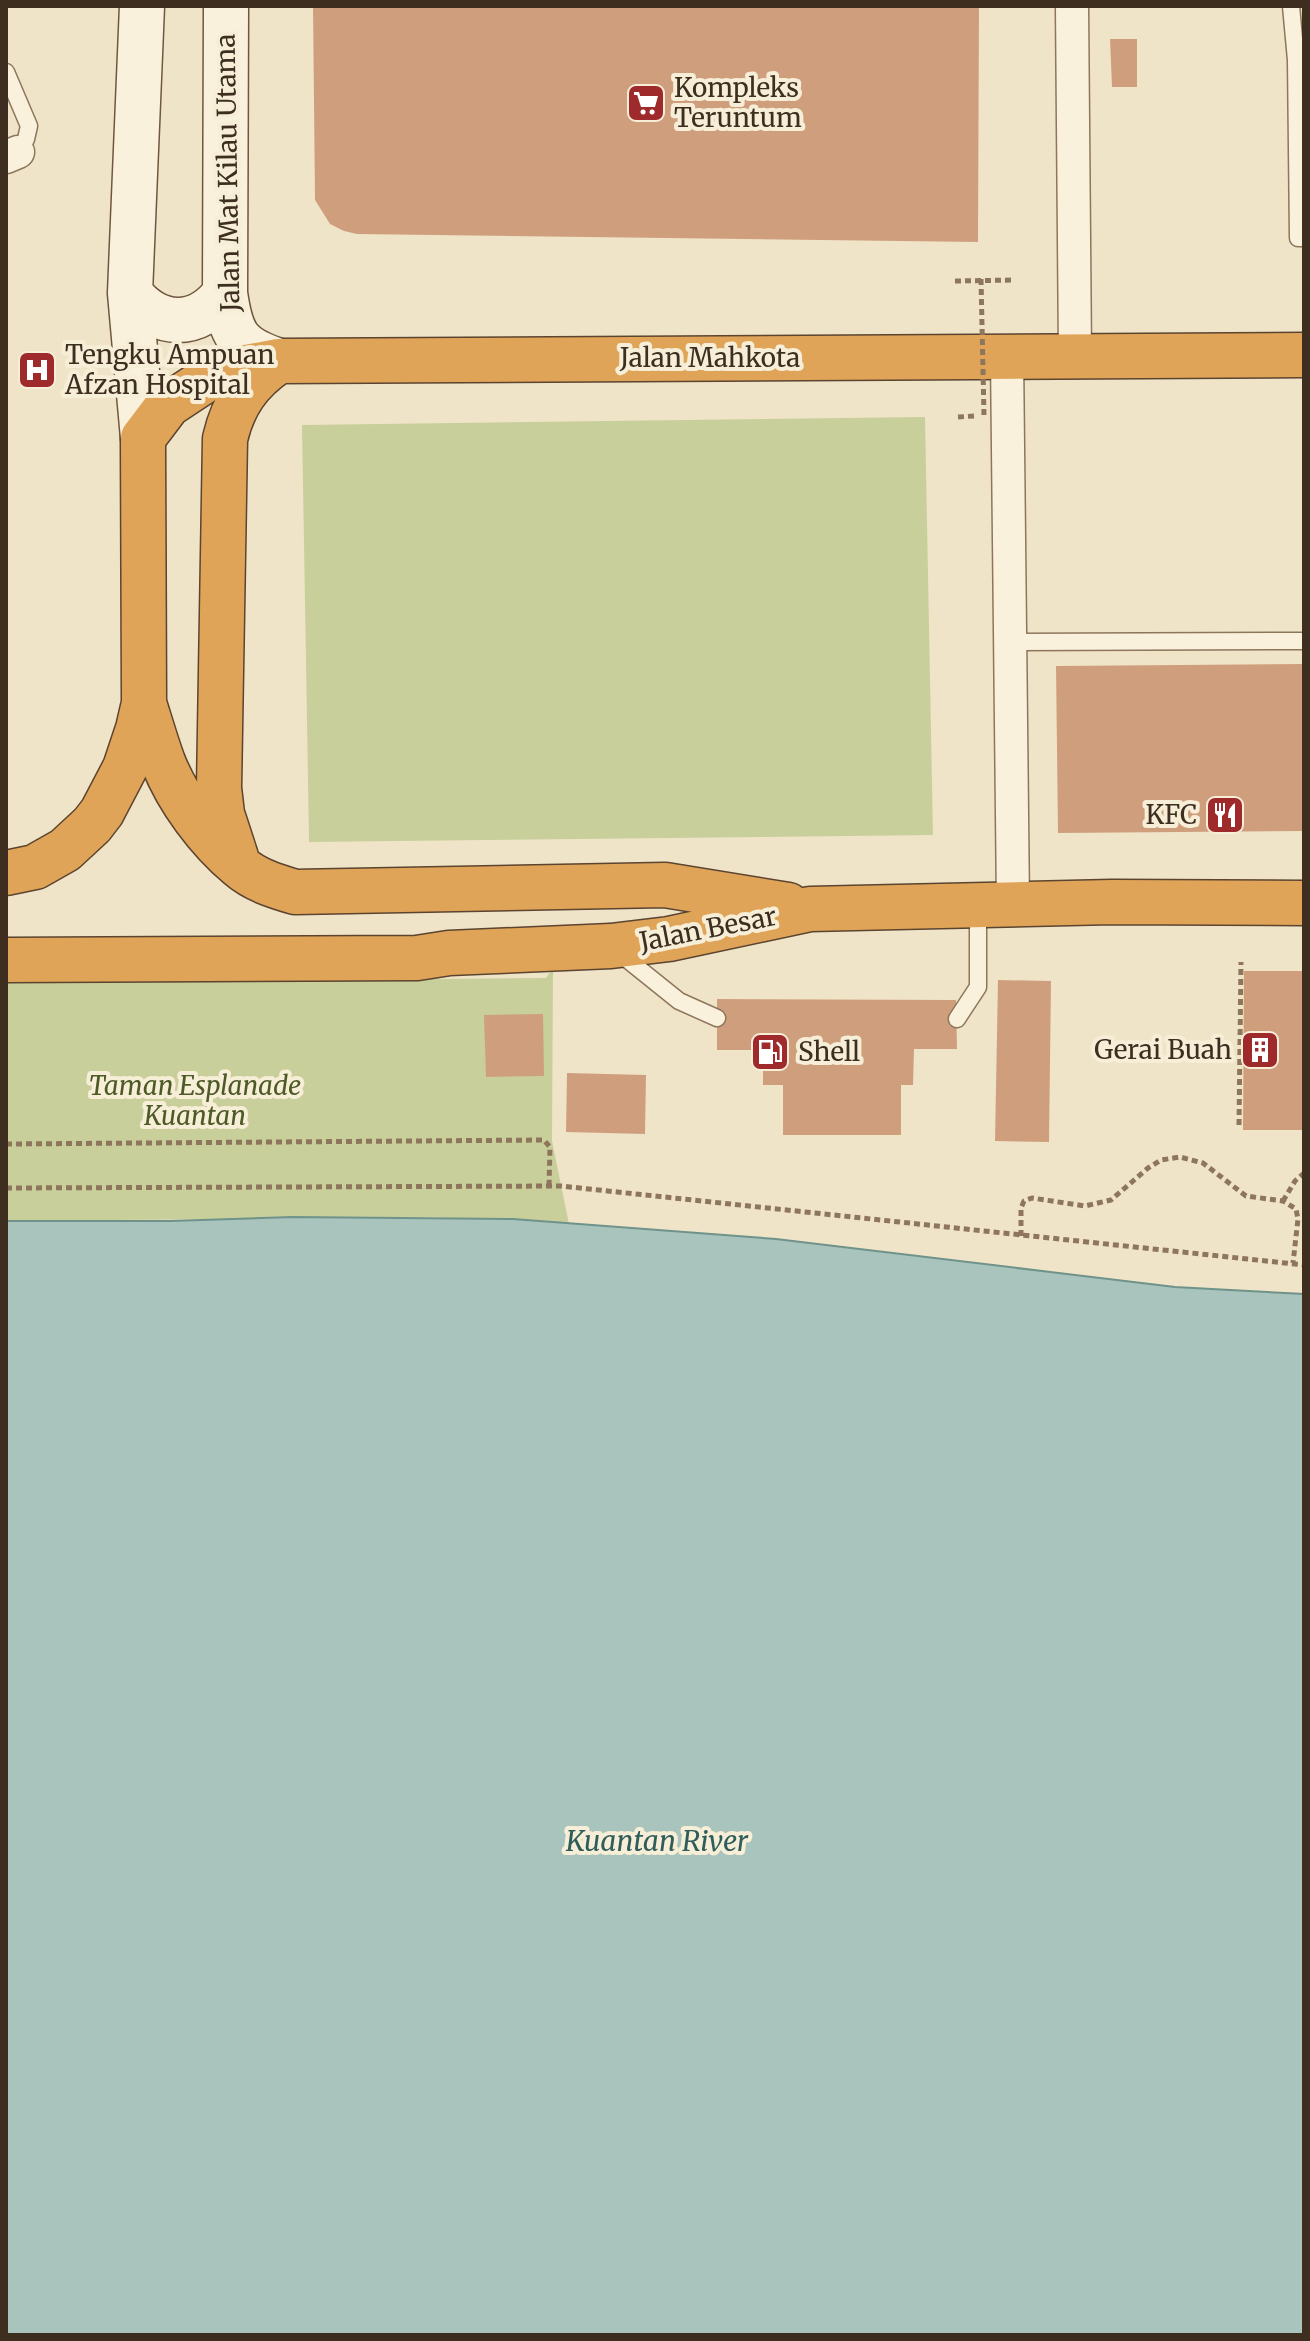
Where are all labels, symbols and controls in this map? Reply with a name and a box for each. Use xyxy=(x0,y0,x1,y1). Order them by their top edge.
street label: Jalan Mat Kilau Utama xyxy=(209,33,246,313)
place label: Kompleks Teruntum xyxy=(674,71,802,134)
supermarket icon: Kompleks Teruntum xyxy=(625,82,667,124)
place label: Tengku Ampuan Afzan Hospital xyxy=(64,338,274,401)
street label: Jalan Mahkota xyxy=(619,341,800,374)
hospital icon: Tengku Ampuan Afzan Hospital xyxy=(16,349,58,391)
restaurant icon: KFC xyxy=(1204,794,1246,836)
place label: KFC xyxy=(1145,798,1197,831)
street label: Jalan Besar xyxy=(635,899,780,958)
building icon: Gerai Buah xyxy=(1239,1029,1281,1071)
fuel station icon: Shell xyxy=(749,1031,791,1073)
place label: Gerai Buah xyxy=(1094,1033,1232,1066)
place label: Shell xyxy=(798,1035,860,1068)
park label: Taman Esplanade Kuantan xyxy=(89,1069,301,1132)
water label: Kuantan River xyxy=(565,1823,749,1859)

